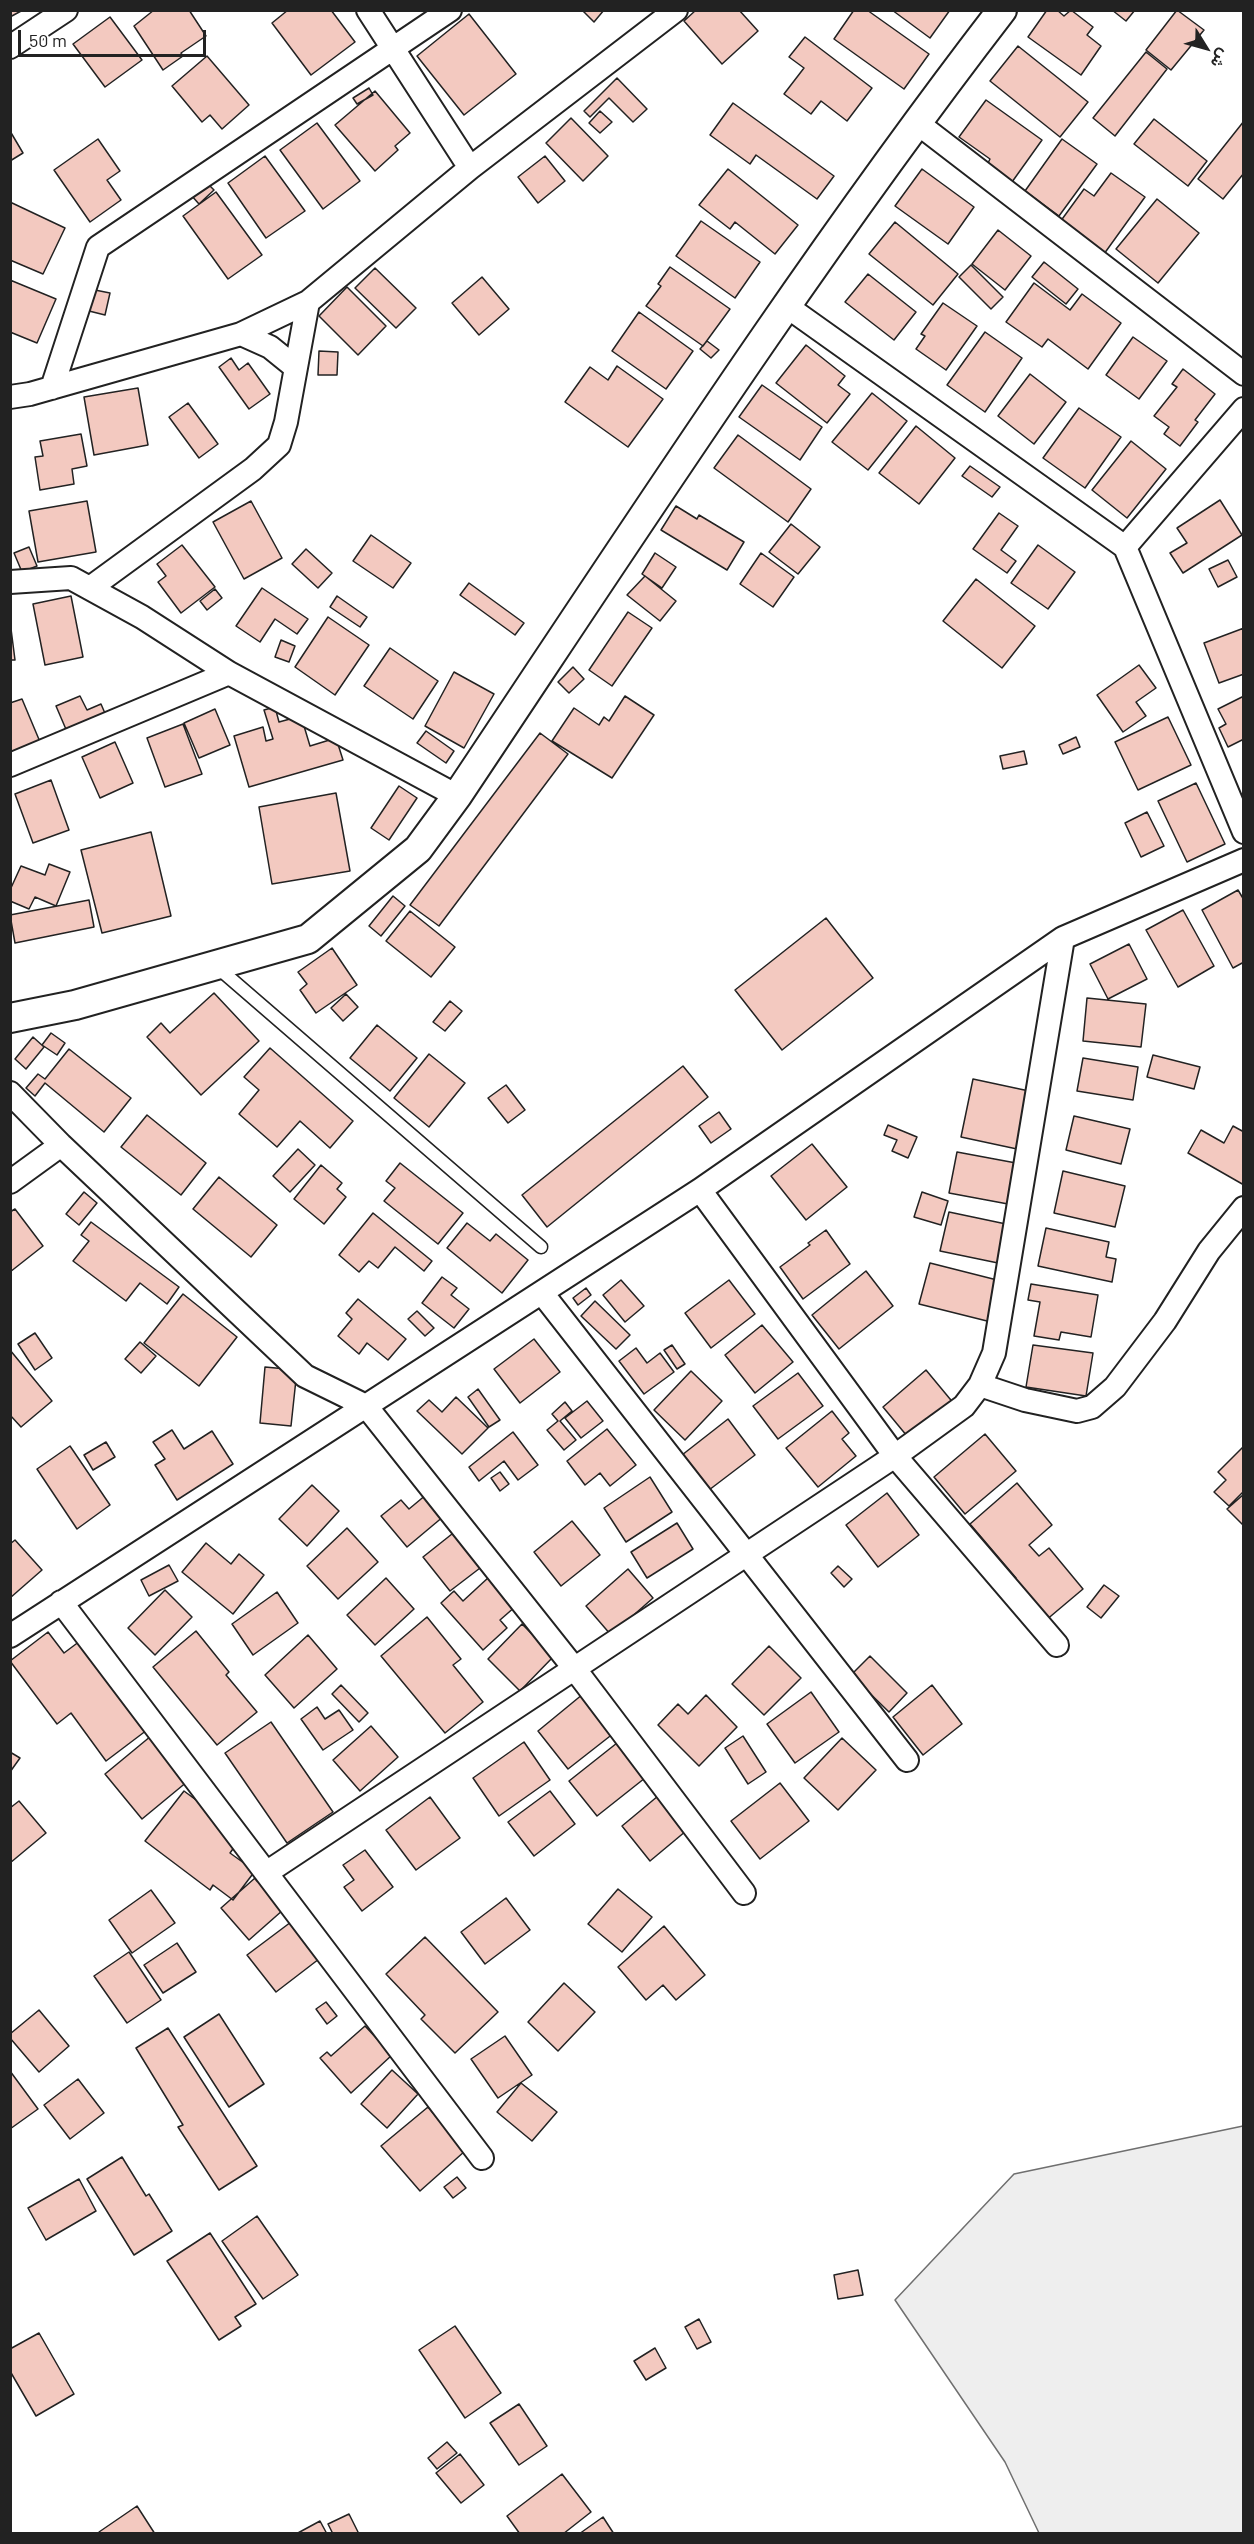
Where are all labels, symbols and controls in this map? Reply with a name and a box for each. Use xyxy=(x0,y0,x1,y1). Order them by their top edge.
scale bar xyxy=(21,18,208,56)
north arrow xyxy=(1176,18,1236,78)
text: 50 m xyxy=(29,29,67,51)
text: ش xyxy=(1207,46,1234,73)

